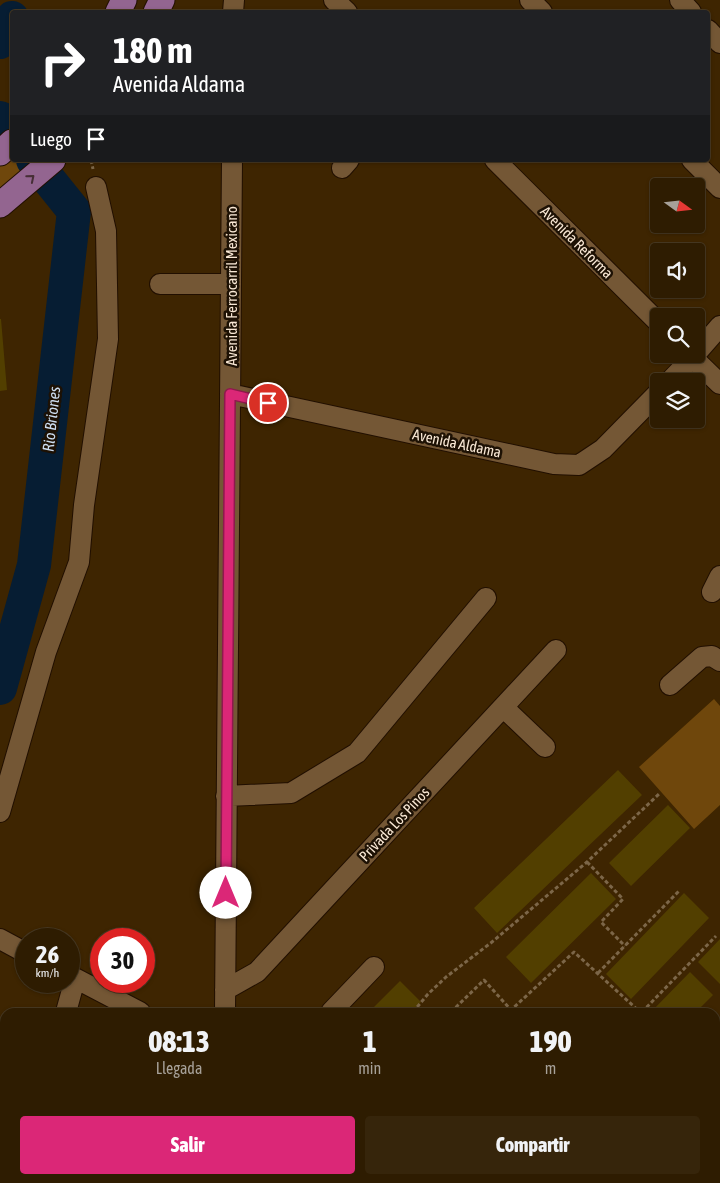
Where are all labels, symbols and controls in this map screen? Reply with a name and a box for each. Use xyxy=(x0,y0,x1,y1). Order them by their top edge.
icon: right xyxy=(30,30,95,95)
text: 180 m xyxy=(113,30,192,70)
text: Avenida Aldama xyxy=(113,71,245,97)
icon: arrive xyxy=(82,125,110,153)
text: Luego xyxy=(30,128,72,150)
one-way arrow xyxy=(25,176,34,184)
north arrow xyxy=(650,178,705,232)
map controls xyxy=(650,178,705,428)
street label: Avenida Reforma xyxy=(537,202,617,282)
street label: Avenida Ferrocarril Mexicano xyxy=(223,206,240,366)
button: sound xyxy=(650,243,705,298)
button: search xyxy=(650,308,705,363)
button: layers xyxy=(650,373,705,428)
pin xyxy=(247,382,289,424)
water label: Rio Briones xyxy=(39,385,63,453)
icon: arrive xyxy=(254,389,282,417)
street label: Avenida Aldama xyxy=(411,425,503,461)
street label: Privada Los Pinos xyxy=(355,784,433,864)
position arrow xyxy=(199,866,251,918)
speed limit sign: 30 xyxy=(90,928,155,993)
text: 26 xyxy=(36,940,59,968)
text: km/h xyxy=(36,966,59,980)
text: 08:13 xyxy=(148,1024,210,1058)
text: 1 xyxy=(363,1024,377,1058)
text: 190 xyxy=(529,1024,572,1058)
text: Llegada xyxy=(156,1059,202,1077)
text: min xyxy=(358,1059,381,1077)
text: m xyxy=(545,1059,556,1077)
button: Salir xyxy=(20,1116,355,1174)
button: Compartir xyxy=(365,1116,700,1174)

